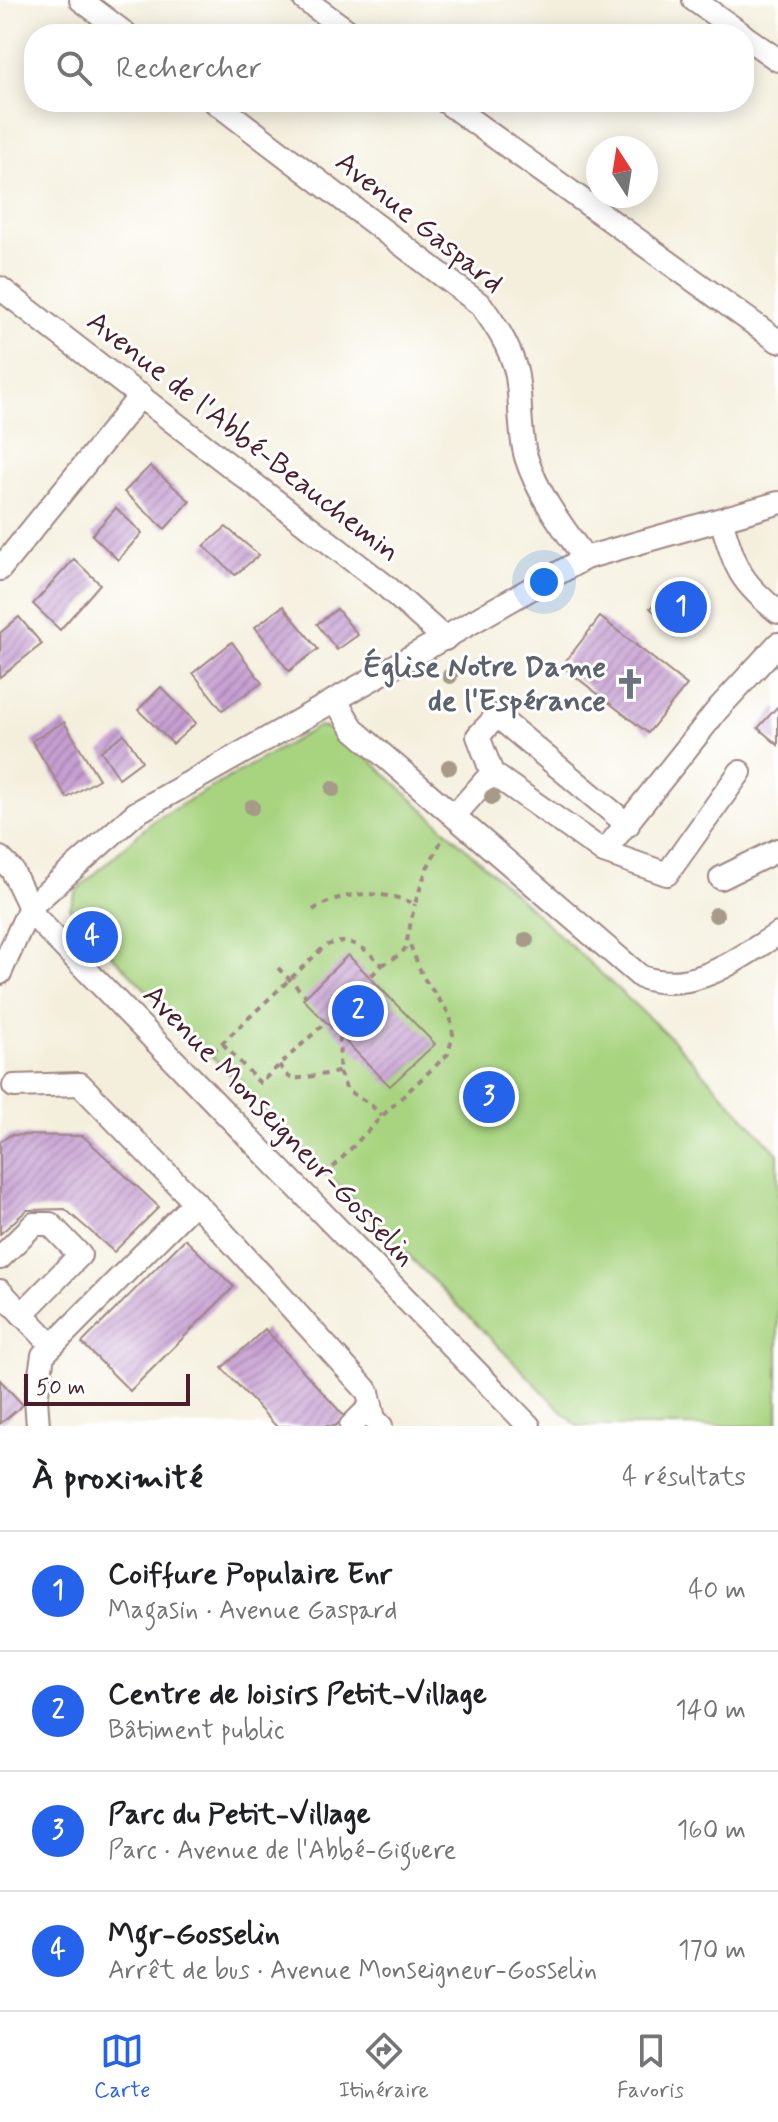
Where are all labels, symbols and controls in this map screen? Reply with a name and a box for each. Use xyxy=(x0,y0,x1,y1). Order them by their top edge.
search box xyxy=(24,24,754,112)
icon: search xyxy=(52,46,96,90)
text: Rechercher xyxy=(116,49,262,88)
north arrow xyxy=(586,136,658,208)
street label: Avenue Gaspard xyxy=(327,143,511,303)
street label: Avenue de l'Abbé-Beauchemin xyxy=(78,302,408,572)
your location xyxy=(524,562,564,602)
pin: 1 xyxy=(655,577,707,637)
place label: Église Notre Dame de l'Espérance xyxy=(363,648,606,721)
church icon: Église Notre Dame de l'Espérance xyxy=(613,667,647,701)
pin: 4 xyxy=(66,907,118,967)
street label: Avenue Monseigneur-Gosselin xyxy=(134,977,424,1275)
pin: 2 xyxy=(332,981,384,1041)
pin: 3 xyxy=(463,1067,515,1127)
scale bar xyxy=(24,1370,190,1406)
text: 50 m xyxy=(36,1374,85,1402)
text: À proximité xyxy=(32,1456,203,1501)
text: 4 résultats xyxy=(622,1461,746,1495)
text: Coiffure Populaire Enr xyxy=(108,1555,392,1594)
text: 1 xyxy=(52,1574,64,1608)
text: 40 m xyxy=(688,1574,746,1608)
text: Magasin · Avenue Gaspard xyxy=(108,1594,397,1628)
text: Centre de loisirs Petit-Village xyxy=(108,1675,487,1714)
text: 2 xyxy=(52,1694,64,1728)
text: 140 m xyxy=(675,1694,746,1728)
text: Bâtiment public xyxy=(108,1714,285,1748)
text: Parc du Petit-Village xyxy=(108,1795,371,1834)
text: 3 xyxy=(52,1814,64,1848)
text: 160 m xyxy=(677,1814,746,1848)
text: Parc · Avenue de l'Abbé-Giguere xyxy=(108,1834,456,1868)
text: Mgr-Gosselin xyxy=(108,1915,280,1954)
text: 4 xyxy=(50,1934,66,1968)
text: 170 m xyxy=(678,1934,746,1968)
text: Arrêt de bus · Avenue Monseigneur-Gosselin xyxy=(108,1954,597,1988)
tab: Carte xyxy=(94,2029,150,2105)
tab: Itinéraire xyxy=(339,2029,429,2105)
tab: Favoris xyxy=(617,2029,684,2105)

